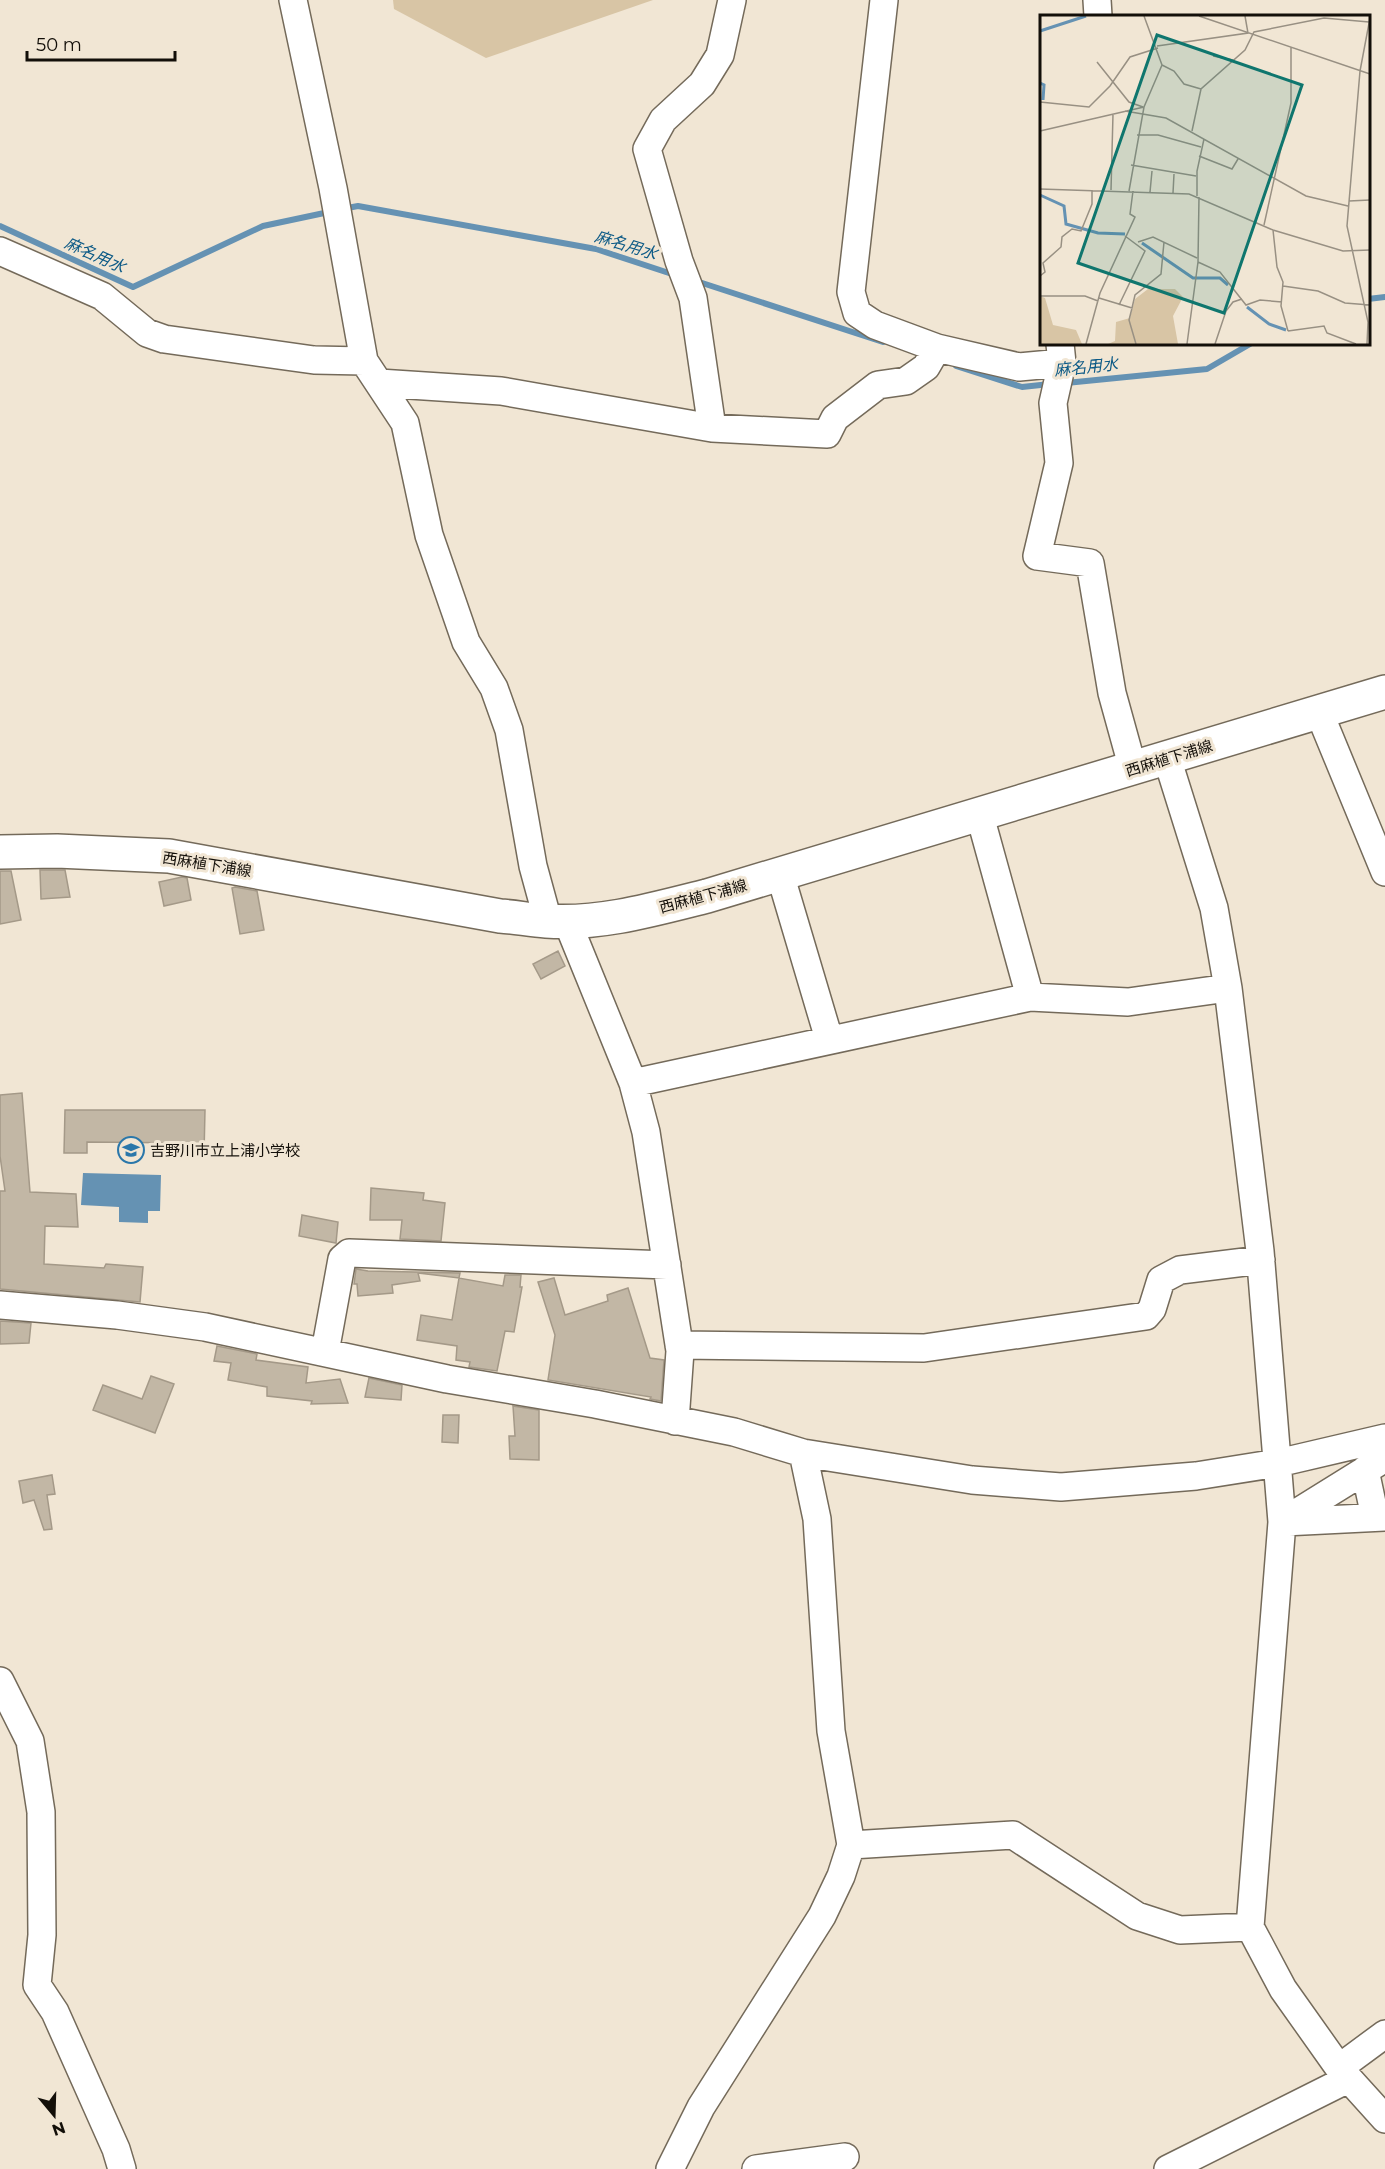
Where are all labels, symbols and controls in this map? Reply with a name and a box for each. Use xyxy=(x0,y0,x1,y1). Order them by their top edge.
inset map xyxy=(1040,15,1370,345)
scale bar xyxy=(27,24,176,62)
text: 50 m xyxy=(36,34,82,56)
water label: 麻名用水 xyxy=(593,227,661,264)
water label: 麻名用水 xyxy=(62,233,130,278)
water label: 麻名用水 xyxy=(1053,354,1121,380)
street label: 西麻植下浦線 xyxy=(1123,736,1215,780)
street label: 西麻植下浦線 xyxy=(161,848,253,880)
street label: 西麻植下浦線 xyxy=(657,875,749,917)
school or university icon: 吉野川市立上浦小学校 xyxy=(116,1135,146,1165)
place label: 吉野川市立上浦小学校 xyxy=(150,1141,300,1160)
north arrow xyxy=(24,2085,84,2145)
text: N xyxy=(50,2118,68,2140)

